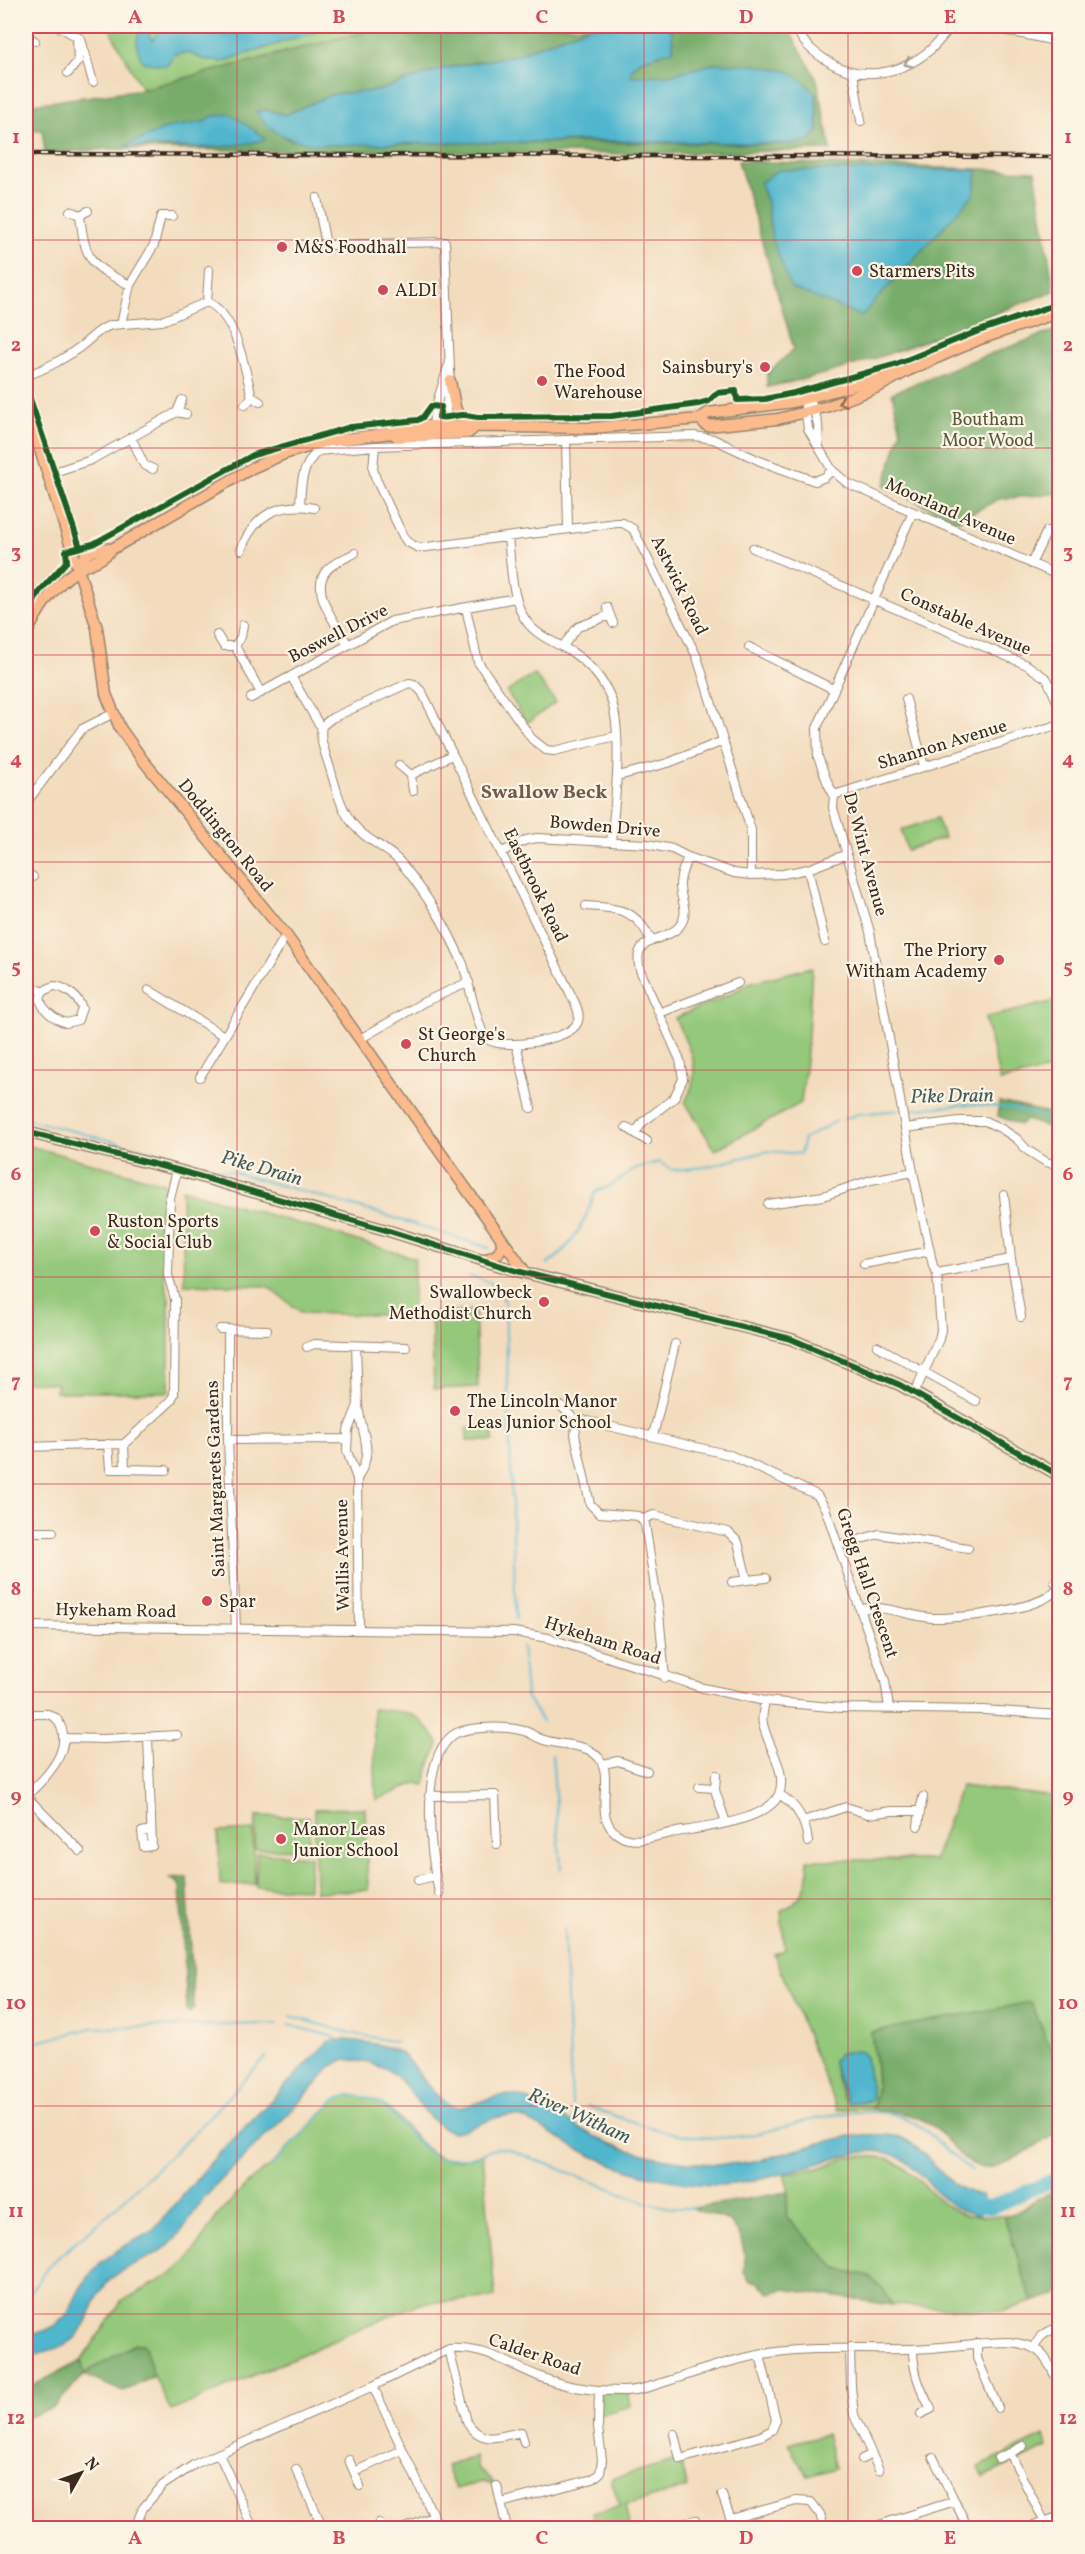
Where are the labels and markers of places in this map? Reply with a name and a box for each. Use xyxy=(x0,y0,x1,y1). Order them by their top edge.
place label: M&S Foodhall xyxy=(294,236,407,261)
marker: M&S Foodhall xyxy=(275,240,289,254)
place label: Starmers Pits xyxy=(869,260,975,285)
marker: Starmers Pits xyxy=(850,264,864,278)
place label: ALDI xyxy=(395,279,437,304)
marker: ALDI xyxy=(376,283,390,297)
place label: Sainsbury's xyxy=(662,356,753,381)
place label: The Food Warehouse xyxy=(554,360,643,406)
marker: Sainsbury's xyxy=(758,360,772,374)
marker: The Food Warehouse xyxy=(535,374,549,388)
place label: The Priory Witham Academy xyxy=(846,939,987,985)
marker: The Priory Witham Academy xyxy=(992,953,1006,967)
place label: St George's Church xyxy=(418,1023,505,1069)
marker: St George's Church xyxy=(399,1037,413,1051)
place label: Ruston Sports & Social Club xyxy=(107,1210,219,1256)
marker: Ruston Sports & Social Club xyxy=(88,1224,102,1238)
place label: Swallowbeck Methodist Church xyxy=(389,1281,532,1327)
marker: Swallowbeck Methodist Church xyxy=(537,1295,551,1309)
place label: The Lincoln Manor Leas Junior School xyxy=(467,1390,617,1436)
marker: The Lincoln Manor Leas Junior School xyxy=(448,1404,462,1418)
place label: Spar xyxy=(219,1590,256,1615)
marker: Spar xyxy=(200,1594,214,1608)
place label: Manor Leas Junior School xyxy=(293,1818,399,1864)
marker: Manor Leas Junior School xyxy=(274,1832,288,1846)

